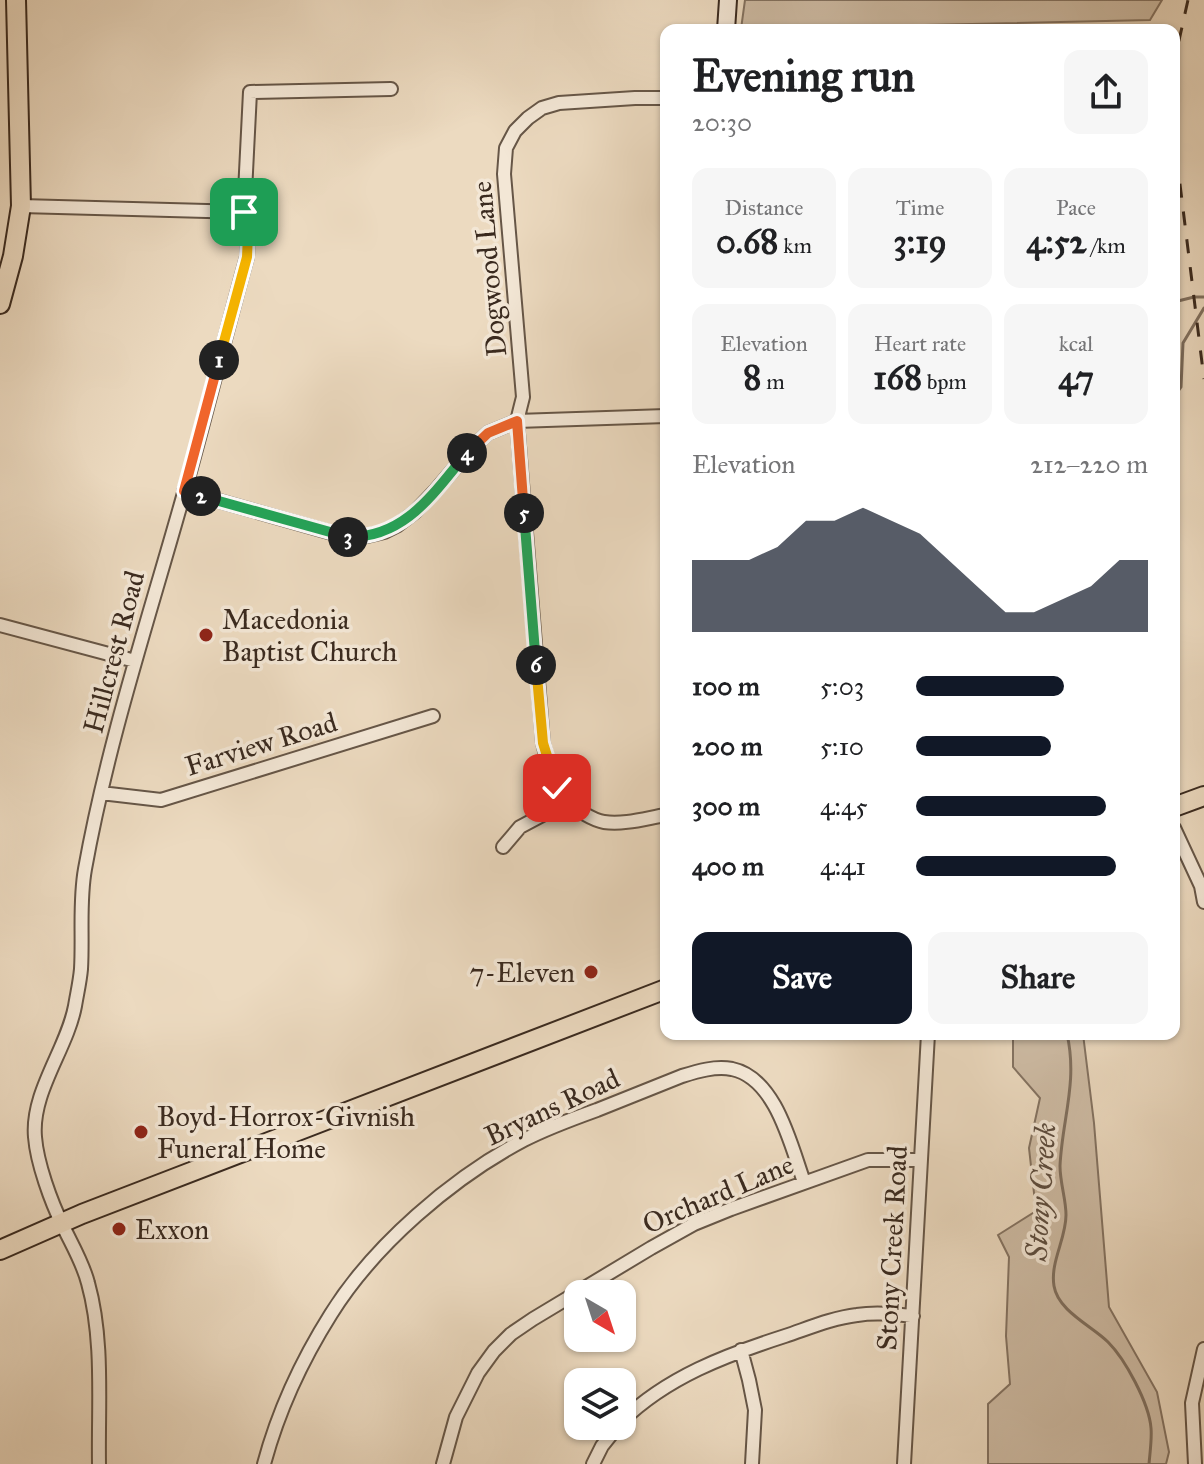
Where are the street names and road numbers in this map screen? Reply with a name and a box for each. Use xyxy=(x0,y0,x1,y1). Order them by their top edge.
street label: Dogwood Lane xyxy=(464,180,514,358)
street label: Hillcrest Road xyxy=(76,567,152,737)
street label: Farview Road xyxy=(181,704,341,784)
street label: Bryans Road xyxy=(479,1061,625,1153)
street label: Stony Creek Road xyxy=(869,1144,915,1352)
street label: Orchard Lane xyxy=(637,1146,799,1242)

